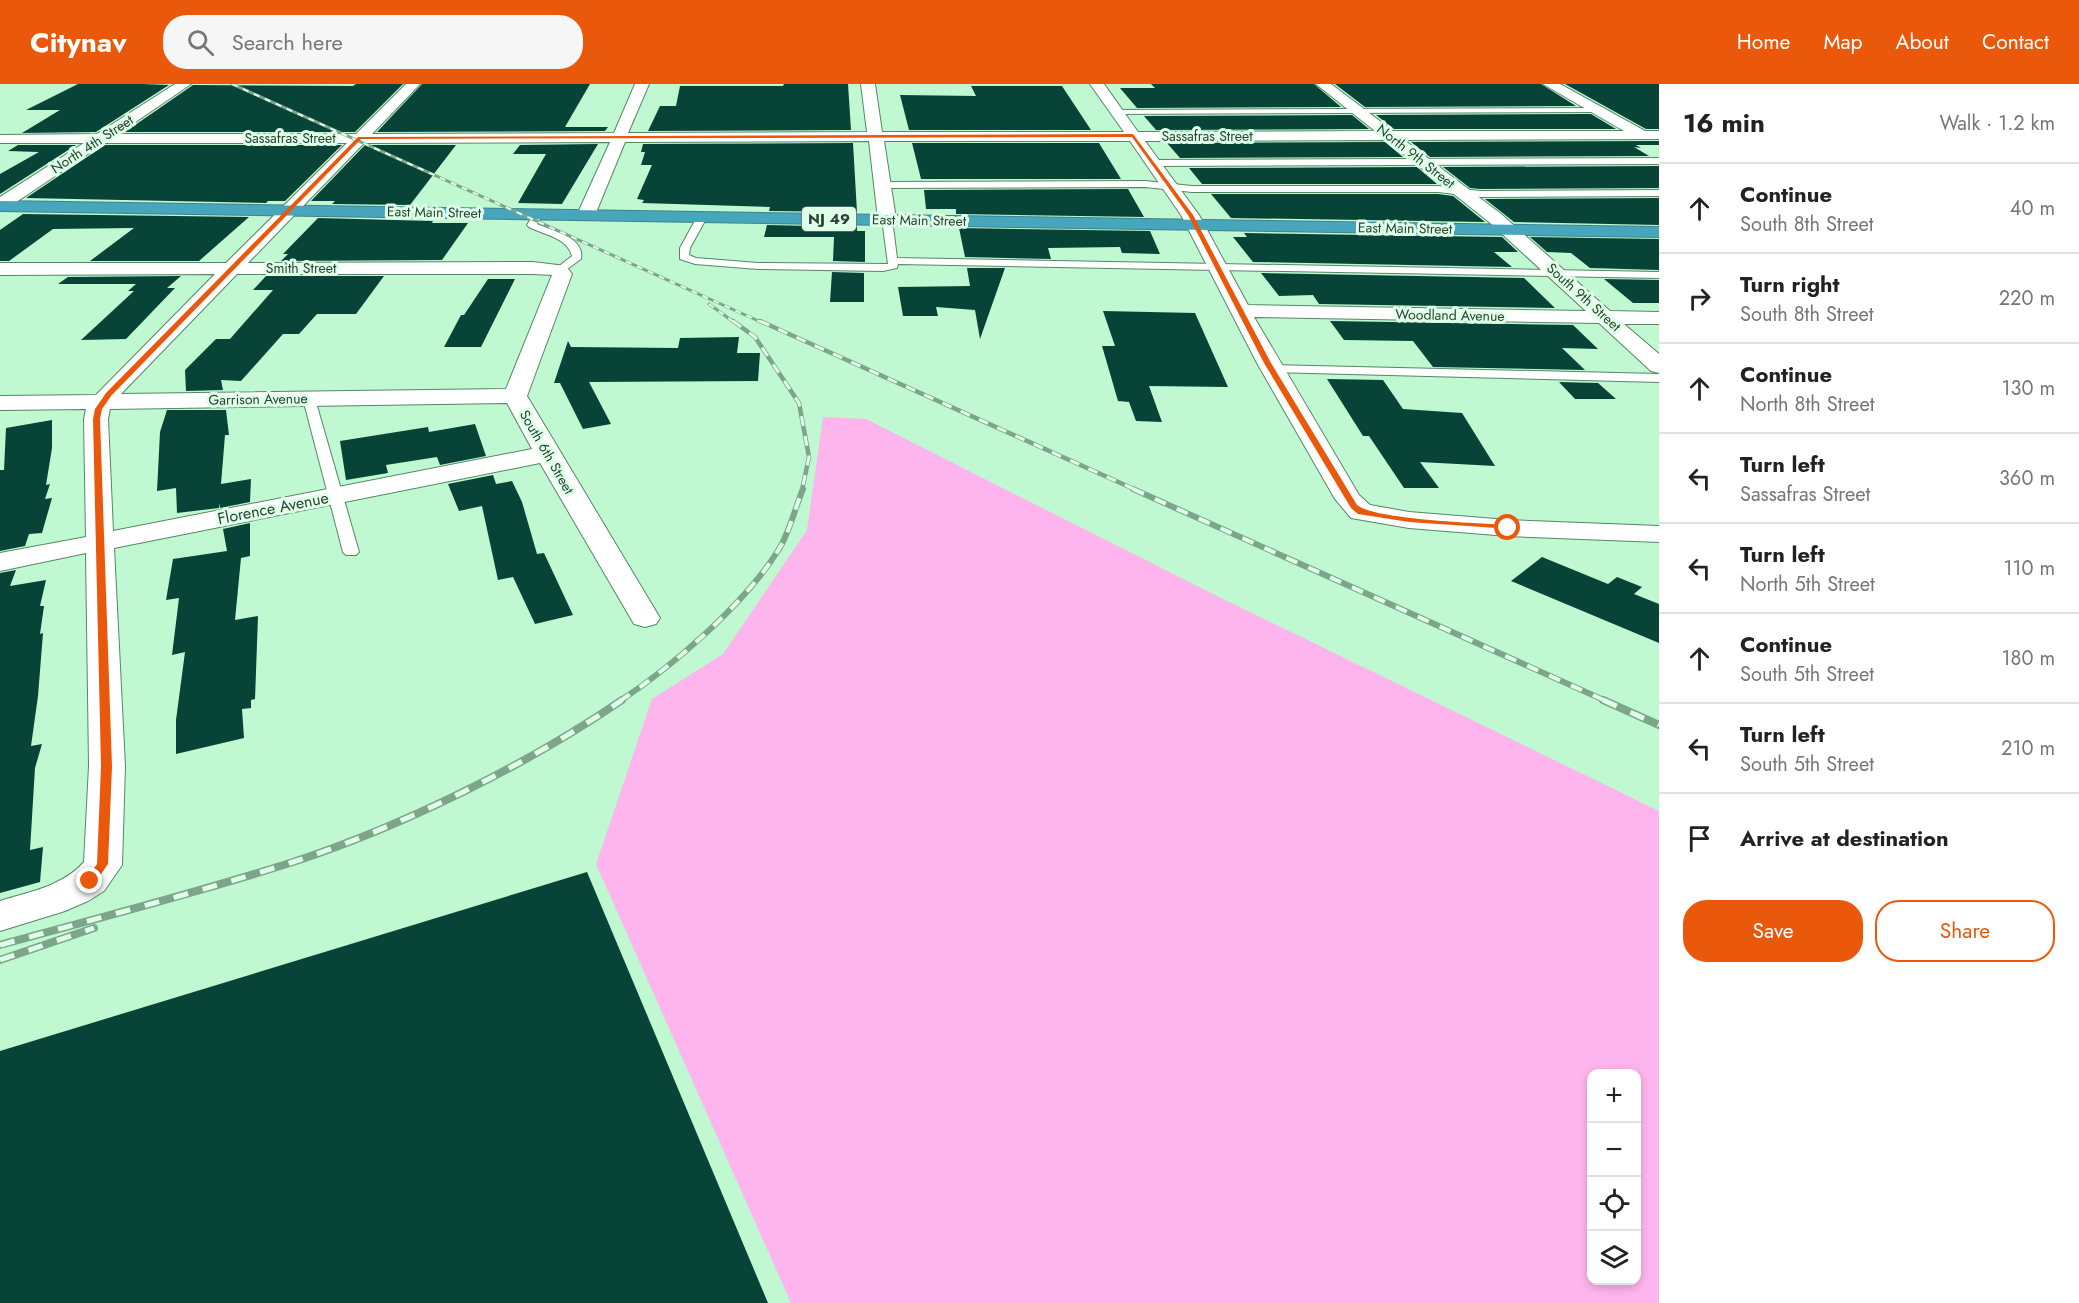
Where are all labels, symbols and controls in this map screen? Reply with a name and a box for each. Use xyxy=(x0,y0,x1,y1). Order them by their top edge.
search box xyxy=(163,15,583,69)
text: Citynav xyxy=(30,22,127,63)
icon: search xyxy=(184,26,217,59)
text: Search here xyxy=(232,26,343,58)
text: Home xyxy=(1737,27,1790,57)
text: Map xyxy=(1823,27,1863,57)
text: About xyxy=(1896,27,1949,57)
text: Contact xyxy=(1982,27,2049,57)
text: 16 min xyxy=(1683,104,1765,142)
street label: North 4th Street xyxy=(47,109,138,178)
text: Walk · 1.2 km xyxy=(1939,109,2055,138)
street label: North 9th Street xyxy=(1373,119,1460,193)
street label: Sassafras Street xyxy=(1161,126,1253,146)
street label: Sassafras Street xyxy=(244,128,336,148)
text: Continue xyxy=(1740,178,1832,210)
icon: ahead xyxy=(1683,192,1716,225)
text: 40 m xyxy=(2010,194,2055,223)
street label: East Main Street xyxy=(387,201,482,223)
road number: NJ 49 xyxy=(802,207,856,231)
street label: East Main Street xyxy=(872,209,967,231)
text: South 8th Street xyxy=(1740,210,1874,239)
street label: East Main Street xyxy=(1358,217,1453,239)
street label: Smith Street xyxy=(266,258,337,278)
street label: South 9th Street xyxy=(1542,258,1626,336)
text: Turn right xyxy=(1740,268,1840,300)
icon: right xyxy=(1683,282,1716,315)
text: 220 m xyxy=(1999,284,2055,313)
text: South 8th Street xyxy=(1740,300,1874,329)
street label: Woodland Avenue xyxy=(1395,304,1505,326)
text: Continue xyxy=(1740,358,1832,390)
icon: ahead xyxy=(1683,372,1716,405)
text: 130 m xyxy=(2001,374,2055,403)
street label: Garrison Avenue xyxy=(208,388,308,410)
text: North 8th Street xyxy=(1740,390,1875,419)
street label: South 6th Street xyxy=(515,406,579,498)
text: Turn left xyxy=(1740,448,1825,480)
icon: left xyxy=(1683,462,1716,495)
text: 360 m xyxy=(1999,464,2055,493)
text: Sassafras Street xyxy=(1740,480,1870,509)
street label: Florence Avenue xyxy=(215,486,331,530)
route start xyxy=(1494,514,1520,540)
text: Turn left xyxy=(1740,538,1825,570)
icon: left xyxy=(1683,552,1716,585)
text: 110 m xyxy=(2003,554,2055,583)
text: North 5th Street xyxy=(1740,570,1875,599)
text: Continue xyxy=(1740,628,1832,660)
icon: ahead xyxy=(1683,642,1716,675)
text: 180 m xyxy=(2001,644,2055,673)
text: South 5th Street xyxy=(1740,660,1874,689)
text: Turn left xyxy=(1740,718,1825,750)
icon: left xyxy=(1683,732,1716,765)
text: 210 m xyxy=(2001,734,2055,763)
text: South 5th Street xyxy=(1740,750,1874,779)
icon: arrive xyxy=(1683,822,1716,855)
text: Arrive at destination xyxy=(1740,822,1949,854)
route end xyxy=(76,867,102,893)
button: Save xyxy=(1683,900,1863,962)
button: Share xyxy=(1875,900,2055,962)
map controls xyxy=(1587,1069,1641,1285)
button: + xyxy=(1587,1069,1641,1123)
button: − xyxy=(1587,1123,1641,1177)
button: locate xyxy=(1587,1177,1641,1231)
button: layers xyxy=(1587,1231,1641,1285)

